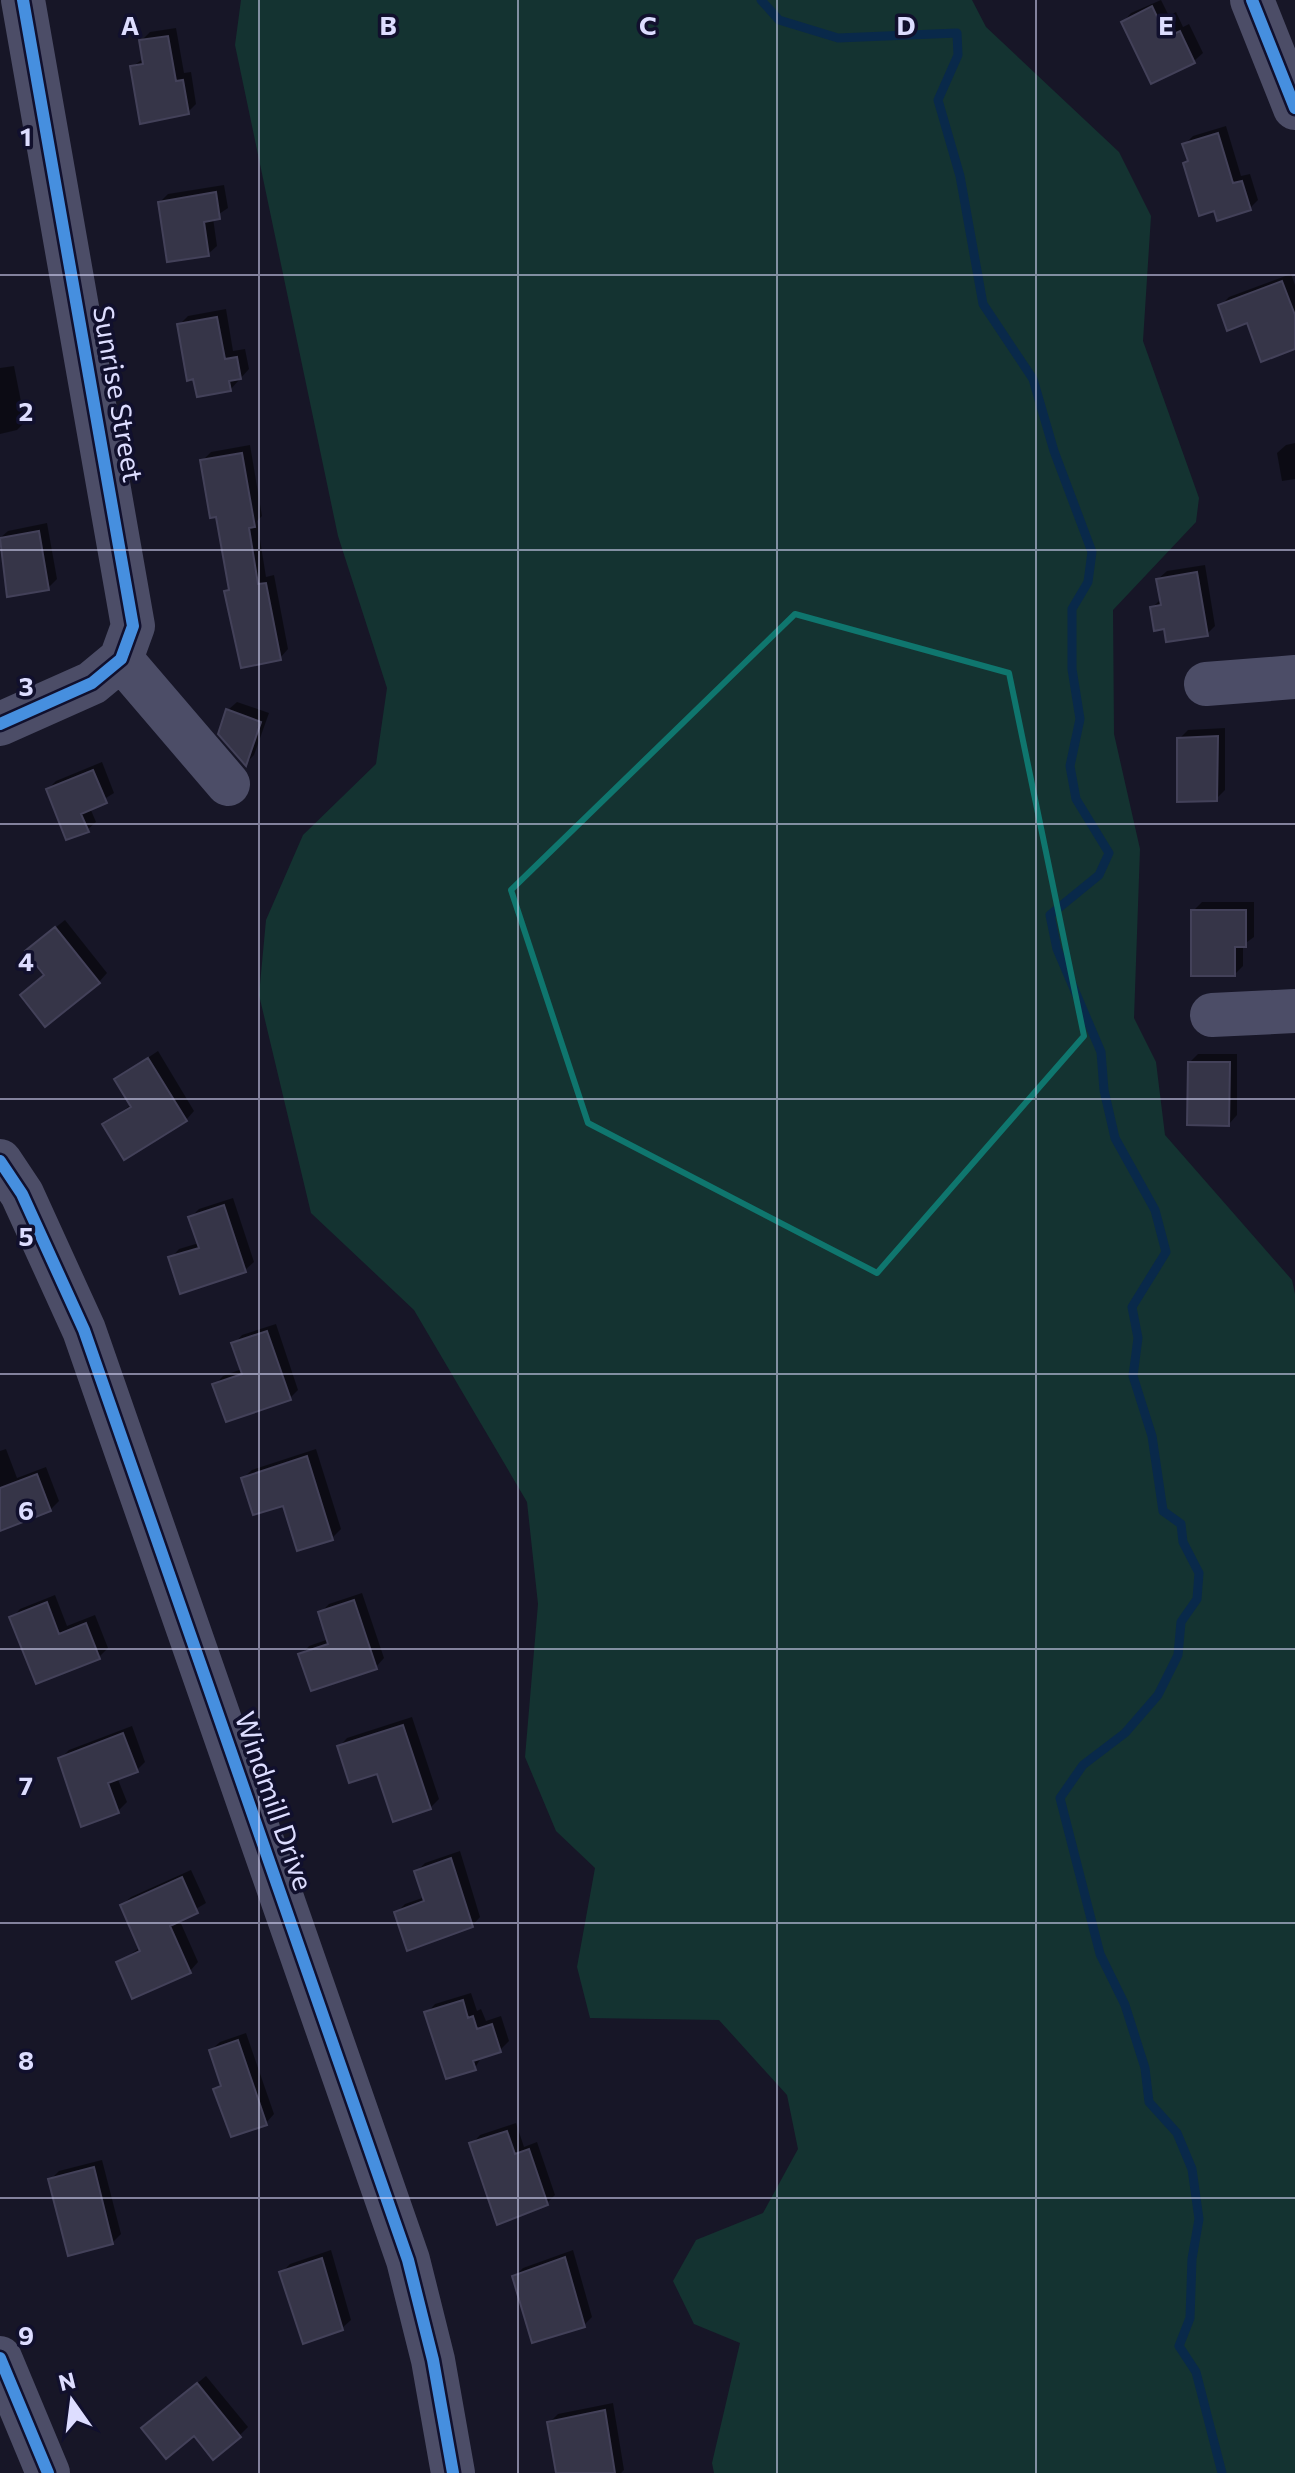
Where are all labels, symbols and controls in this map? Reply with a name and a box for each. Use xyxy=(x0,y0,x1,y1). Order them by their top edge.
text: A xyxy=(121,9,140,40)
text: B xyxy=(379,9,397,40)
text: C xyxy=(639,9,657,40)
text: D xyxy=(896,9,916,40)
text: E xyxy=(1158,9,1174,40)
text: 1 xyxy=(20,120,32,151)
street label: Sunrise Street xyxy=(87,303,151,485)
text: 2 xyxy=(19,395,33,426)
text: 3 xyxy=(18,670,34,701)
text: 4 xyxy=(18,945,34,976)
text: 5 xyxy=(18,1220,34,1251)
text: 6 xyxy=(18,1494,34,1525)
street label: Windmill Drive xyxy=(228,1707,321,1895)
text: 7 xyxy=(19,1769,33,1800)
text: 8 xyxy=(18,2044,34,2075)
text: 9 xyxy=(18,2319,34,2350)
north arrow xyxy=(32,2361,112,2441)
text: N xyxy=(56,2366,78,2396)

